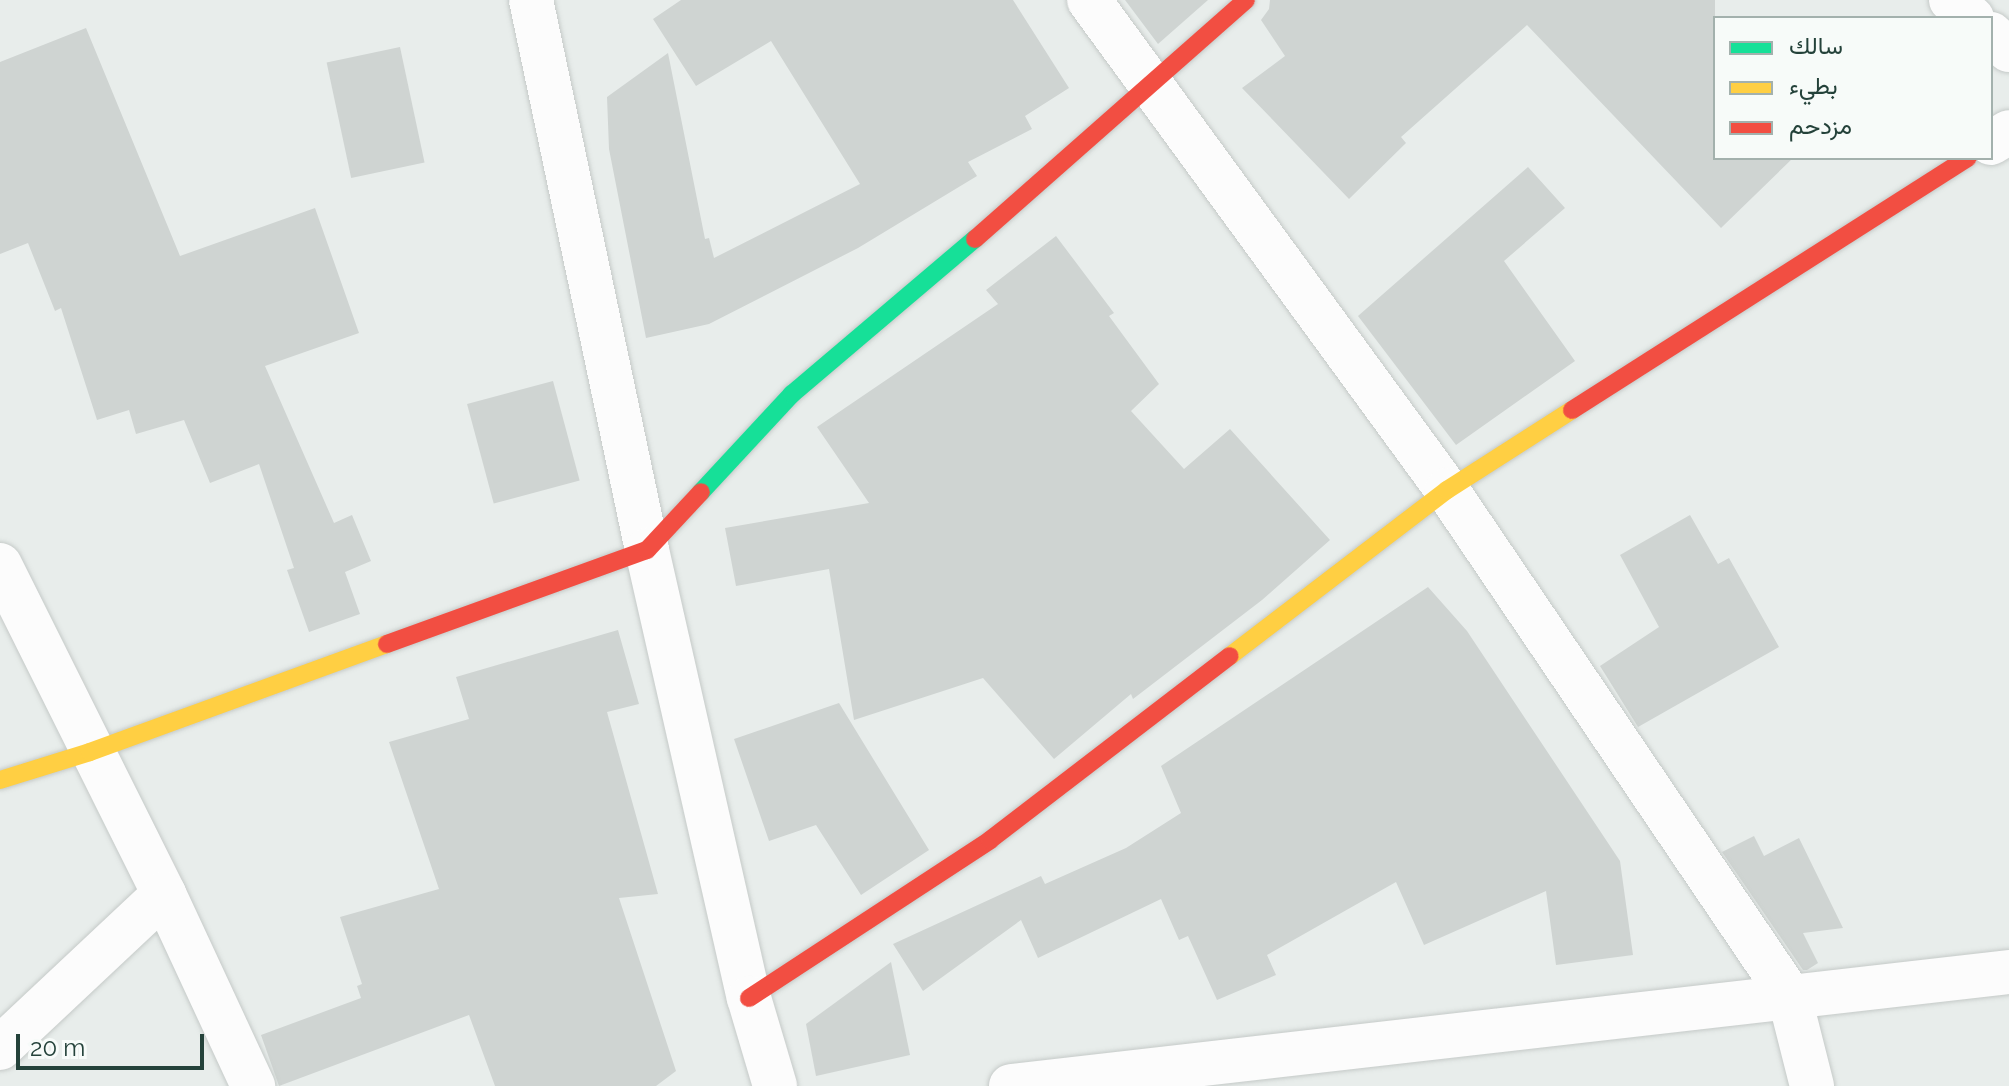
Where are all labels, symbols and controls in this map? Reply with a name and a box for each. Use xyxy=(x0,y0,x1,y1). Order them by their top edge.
legend xyxy=(1713,16,1993,160)
text: سالك xyxy=(1789,31,1843,60)
text: بطيء xyxy=(1789,71,1838,100)
text: مزدحم xyxy=(1789,111,1852,140)
scale bar xyxy=(20,1018,208,1068)
text: 20 m xyxy=(30,1033,85,1062)

